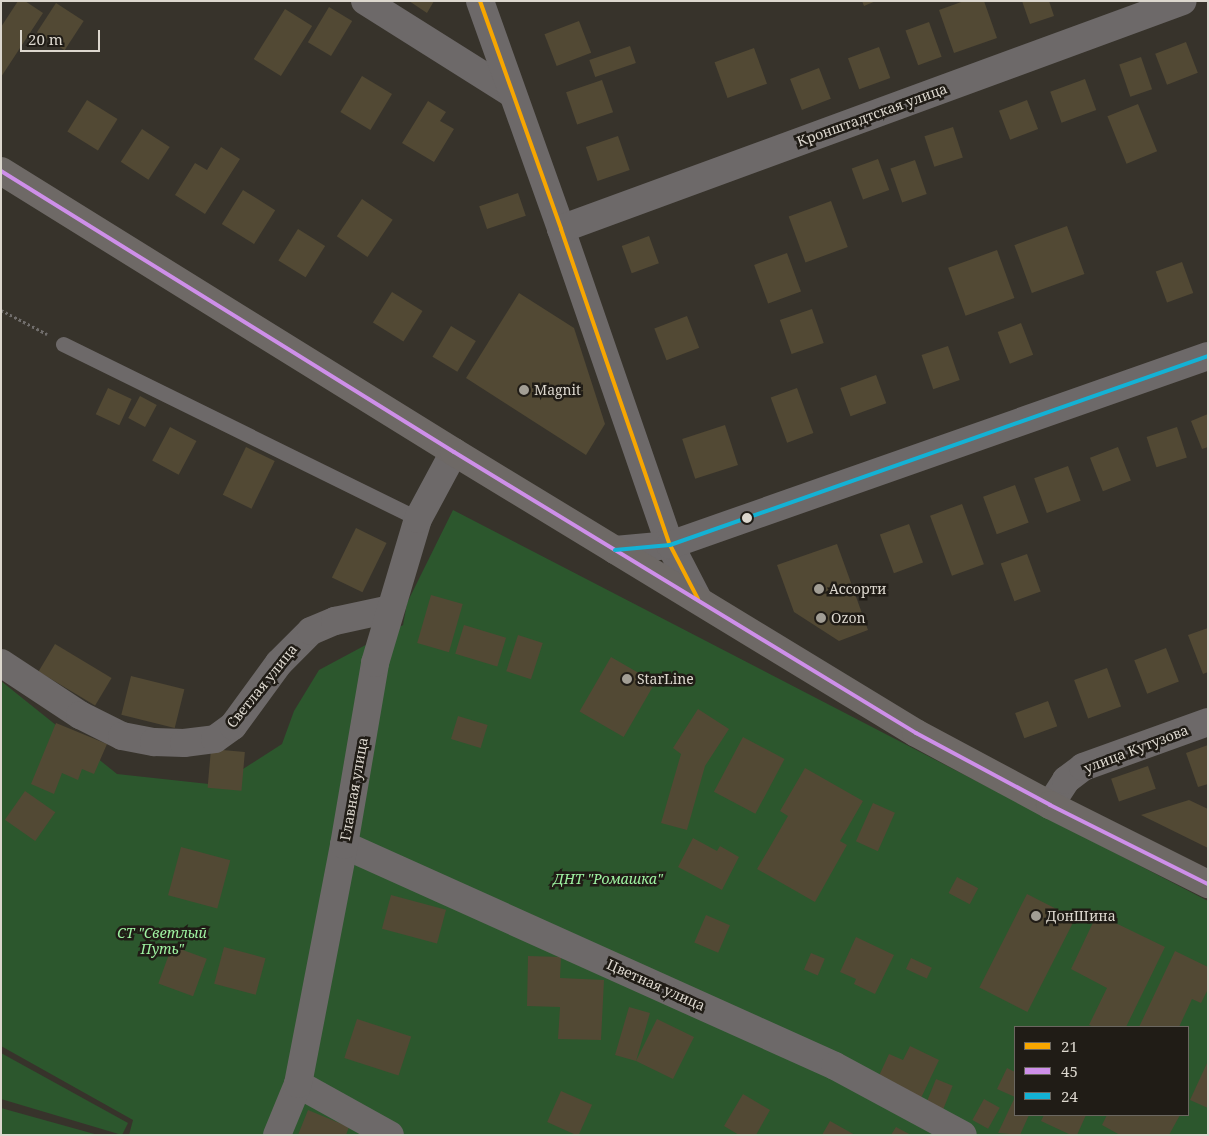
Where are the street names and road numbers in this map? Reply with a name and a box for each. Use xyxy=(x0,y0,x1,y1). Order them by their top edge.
street label: Кронштадтская улица xyxy=(794,80,950,150)
street label: Светлая улица xyxy=(223,641,301,731)
street label: улица Кутузова xyxy=(1081,721,1191,777)
street label: Главная улица xyxy=(337,736,371,842)
street label: Цветная улица xyxy=(604,956,708,1014)

